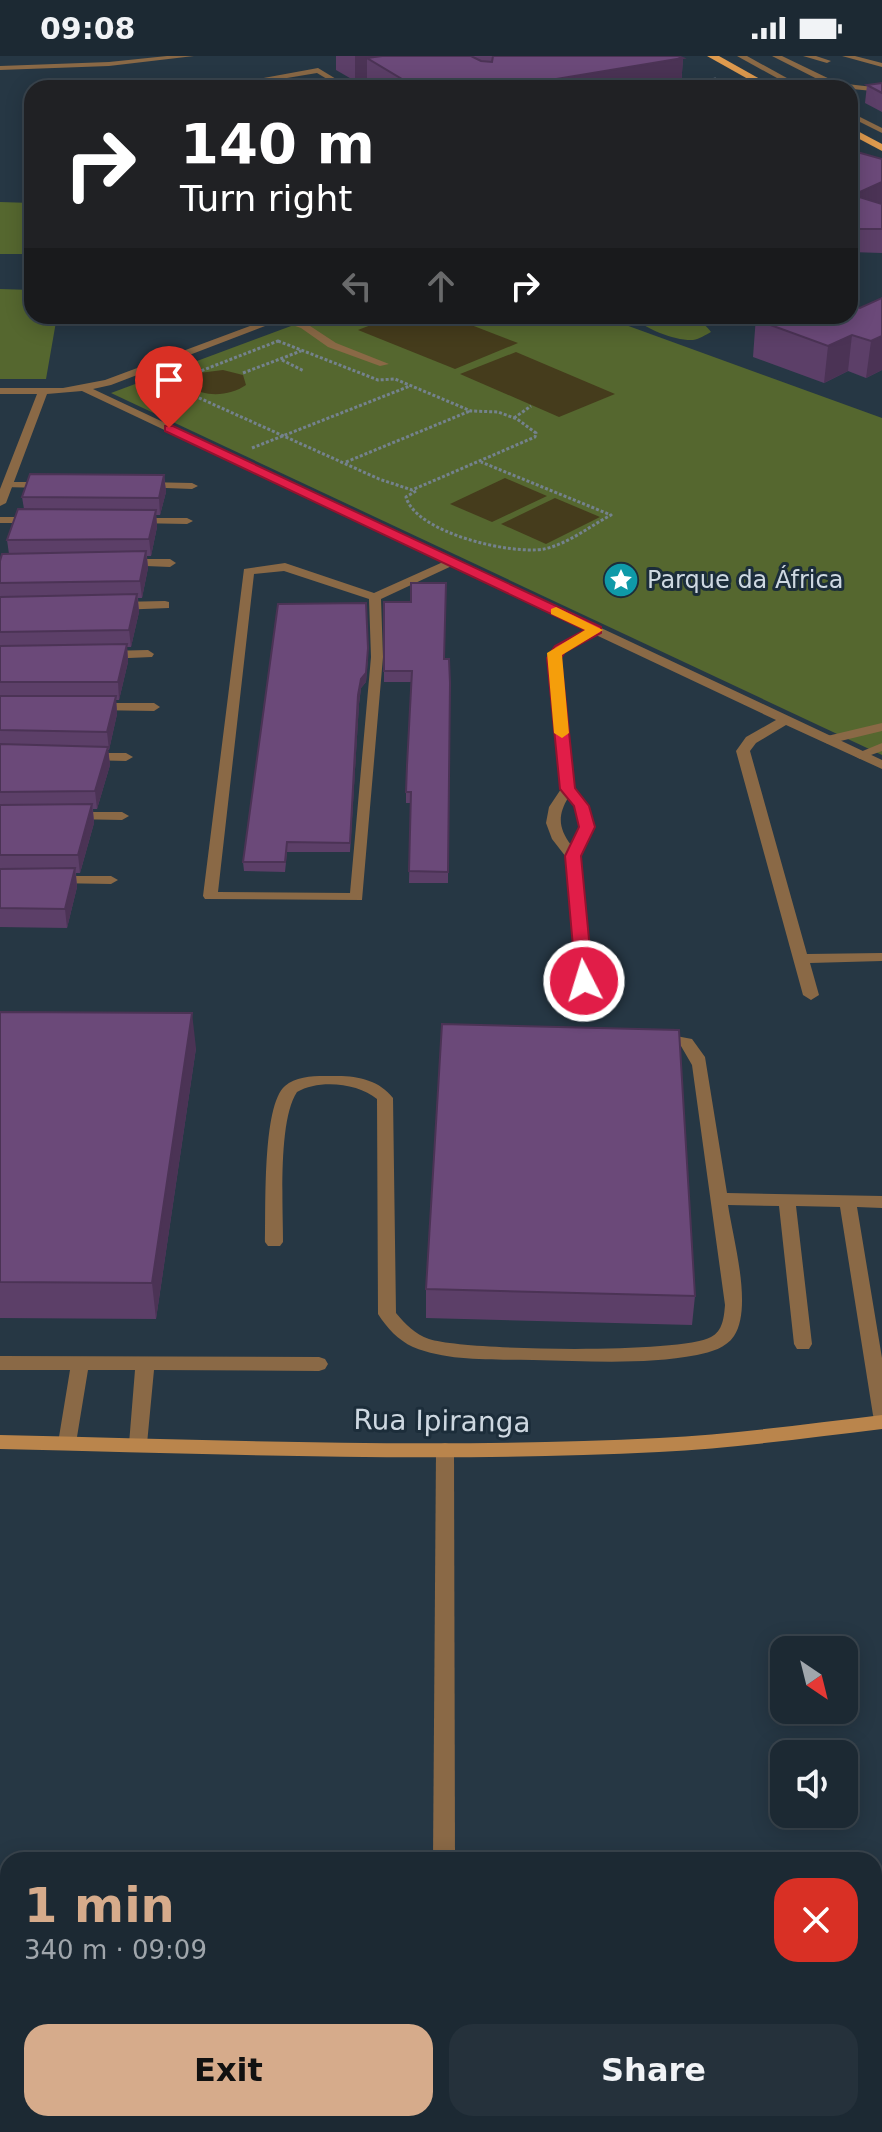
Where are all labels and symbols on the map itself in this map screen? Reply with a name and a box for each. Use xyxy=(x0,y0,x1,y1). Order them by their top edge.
pin xyxy=(135,346,203,428)
place icon: Parque da África xyxy=(602,561,640,599)
place label: Parque da África xyxy=(647,565,843,594)
position arrow xyxy=(542,939,626,1023)
street label: Rua Ipiranga xyxy=(353,1403,531,1439)
north arrow xyxy=(770,1636,858,1724)

